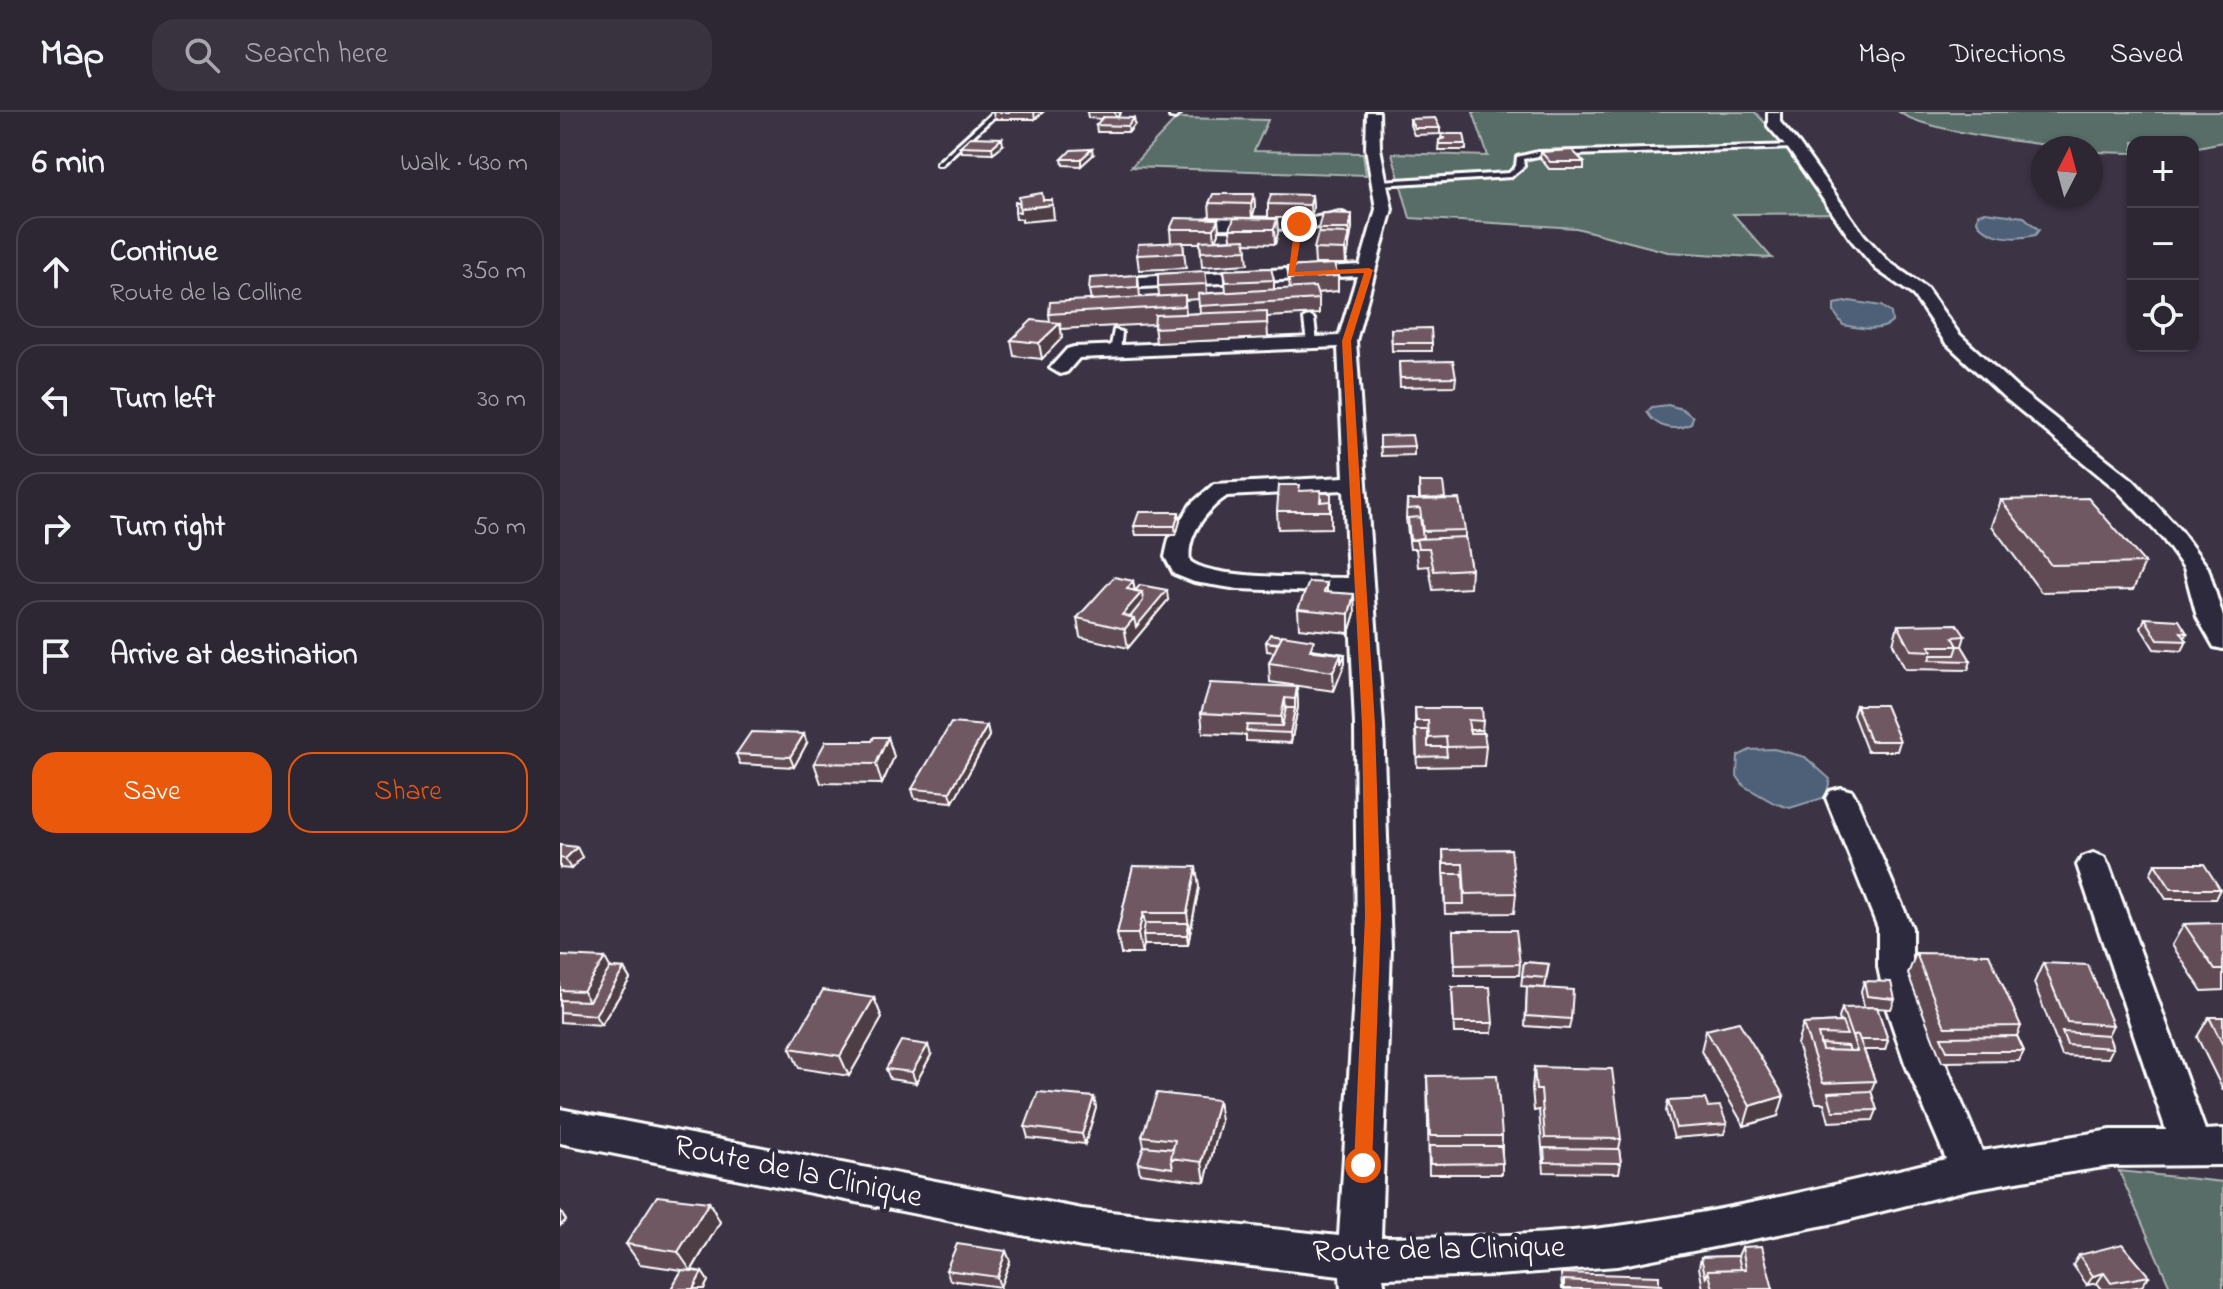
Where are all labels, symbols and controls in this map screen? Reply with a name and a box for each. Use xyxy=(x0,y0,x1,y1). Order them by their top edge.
search box xyxy=(152,19,712,91)
text: Map xyxy=(40,27,104,83)
icon: search xyxy=(180,33,224,77)
text: Search here xyxy=(244,33,388,77)
text: Map xyxy=(1858,35,1906,76)
text: Directions xyxy=(1950,35,2066,76)
text: Saved xyxy=(2110,35,2183,76)
north arrow xyxy=(2031,136,2103,208)
map controls xyxy=(2127,136,2199,352)
button: + xyxy=(2127,136,2199,208)
text: 6 min xyxy=(32,139,105,189)
text: Walk · 430 m xyxy=(400,145,528,183)
route end xyxy=(1281,206,1317,242)
button: − xyxy=(2127,208,2199,280)
text: Continue xyxy=(110,231,218,275)
icon: ahead xyxy=(34,250,78,294)
text: 350 m xyxy=(462,253,526,291)
text: Route de la Colline xyxy=(110,275,302,313)
button: locate xyxy=(2127,280,2199,352)
icon: left xyxy=(34,378,78,422)
text: Turn left xyxy=(110,378,215,422)
text: 30 m xyxy=(477,381,526,419)
icon: right xyxy=(34,506,78,550)
text: Turn right xyxy=(110,506,225,550)
text: 50 m xyxy=(473,509,526,547)
icon: arrive xyxy=(34,634,78,678)
text: Arrive at destination xyxy=(110,634,358,678)
button: Save xyxy=(32,752,272,833)
button: Share xyxy=(288,752,528,833)
street label: Route de la Clinique xyxy=(670,1124,927,1222)
route start xyxy=(1345,1147,1381,1183)
street label: Route de la Clinique xyxy=(1312,1225,1566,1277)

